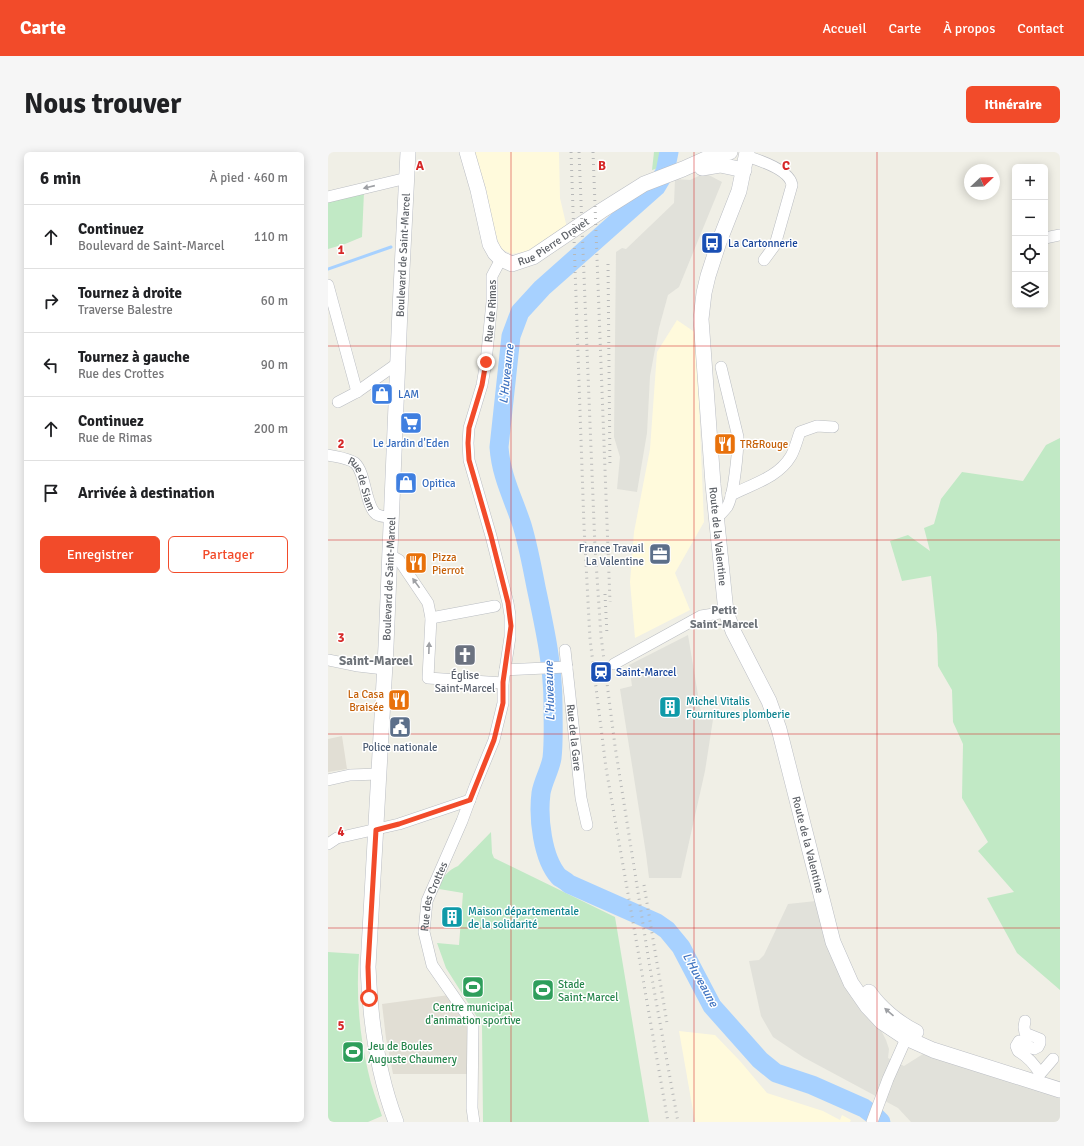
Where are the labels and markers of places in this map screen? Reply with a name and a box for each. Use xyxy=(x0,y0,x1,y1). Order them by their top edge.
bus stop icon: La Cartonnerie xyxy=(699,230,725,256)
place label: La Cartonnerie xyxy=(728,237,798,250)
shop icon: LAM xyxy=(369,381,395,407)
place label: LAM xyxy=(398,388,419,401)
supermarket icon: Le Jardin d'Eden xyxy=(398,410,424,436)
restaurant icon: TR&Rouge xyxy=(712,431,738,457)
place label: Le Jardin d'Eden xyxy=(373,437,449,450)
place label: TR&Rouge xyxy=(740,438,788,451)
shop icon: Opitica xyxy=(393,470,419,496)
place label: Opitica xyxy=(422,477,456,490)
office icon: France Travail La Valentine xyxy=(647,541,673,567)
place label: France Travail La Valentine xyxy=(579,542,644,568)
restaurant icon: Pizza Pierrot xyxy=(403,550,429,576)
place label: Pizza Pierrot xyxy=(432,551,464,577)
church icon: Église Saint-Marcel xyxy=(452,642,478,668)
station icon: Saint-Marcel xyxy=(588,659,614,685)
place label: Saint-Marcel xyxy=(616,666,677,679)
place label: Église Saint-Marcel xyxy=(435,668,495,695)
restaurant icon: La Casa Braisée xyxy=(386,687,412,713)
place label: La Casa Braisée xyxy=(348,688,384,714)
building icon: Michel Vitalis Fournitures plomberie xyxy=(657,694,683,720)
place label: Michel Vitalis Fournitures plomberie xyxy=(686,695,790,721)
public building icon: Police nationale xyxy=(387,714,413,740)
place label: Police nationale xyxy=(362,741,438,754)
building icon: Maison départementale de la solidarité xyxy=(439,904,465,930)
place label: Maison départementale de la solidarité xyxy=(468,905,579,931)
sports icon: Centre municipal d'animation sportive xyxy=(460,974,486,1000)
sports icon: Stade Saint-Marcel xyxy=(530,977,556,1003)
place label: Stade Saint-Marcel xyxy=(558,978,619,1004)
place label: Centre municipal d'animation sportive xyxy=(425,1001,521,1027)
sports icon: Jeu de Boules Auguste Chaumery xyxy=(340,1039,366,1065)
place label: Jeu de Boules Auguste Chaumery xyxy=(368,1040,458,1066)

